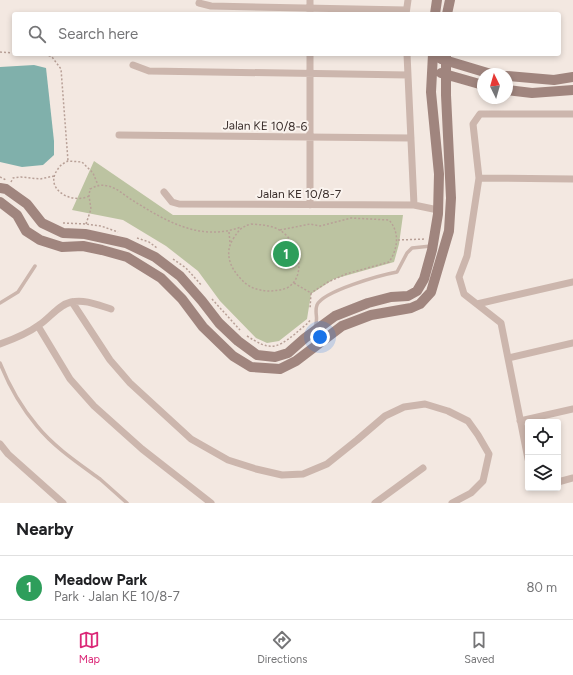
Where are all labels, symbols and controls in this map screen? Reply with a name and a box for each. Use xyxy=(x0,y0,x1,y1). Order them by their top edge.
search box xyxy=(12,12,561,56)
icon: search xyxy=(26,23,48,45)
text: Search here xyxy=(58,25,138,43)
north arrow xyxy=(477,68,513,104)
street label: Jalan KE 10/8-6 xyxy=(223,118,308,134)
street label: Jalan KE 10/8-7 xyxy=(257,187,342,201)
pin: 1 xyxy=(273,239,299,269)
your location xyxy=(310,327,330,347)
map controls xyxy=(525,419,561,491)
button: locate xyxy=(525,419,561,455)
button: layers xyxy=(525,455,561,491)
text: Nearby xyxy=(16,519,74,539)
text: Meadow Park xyxy=(54,571,147,589)
text: 1 xyxy=(26,580,32,595)
text: 80 m xyxy=(526,580,557,595)
text: Park · Jalan KE 10/8-7 xyxy=(54,589,180,604)
tab: Map xyxy=(78,629,100,666)
tab: Directions xyxy=(257,629,307,666)
tab: Saved xyxy=(464,629,495,666)

